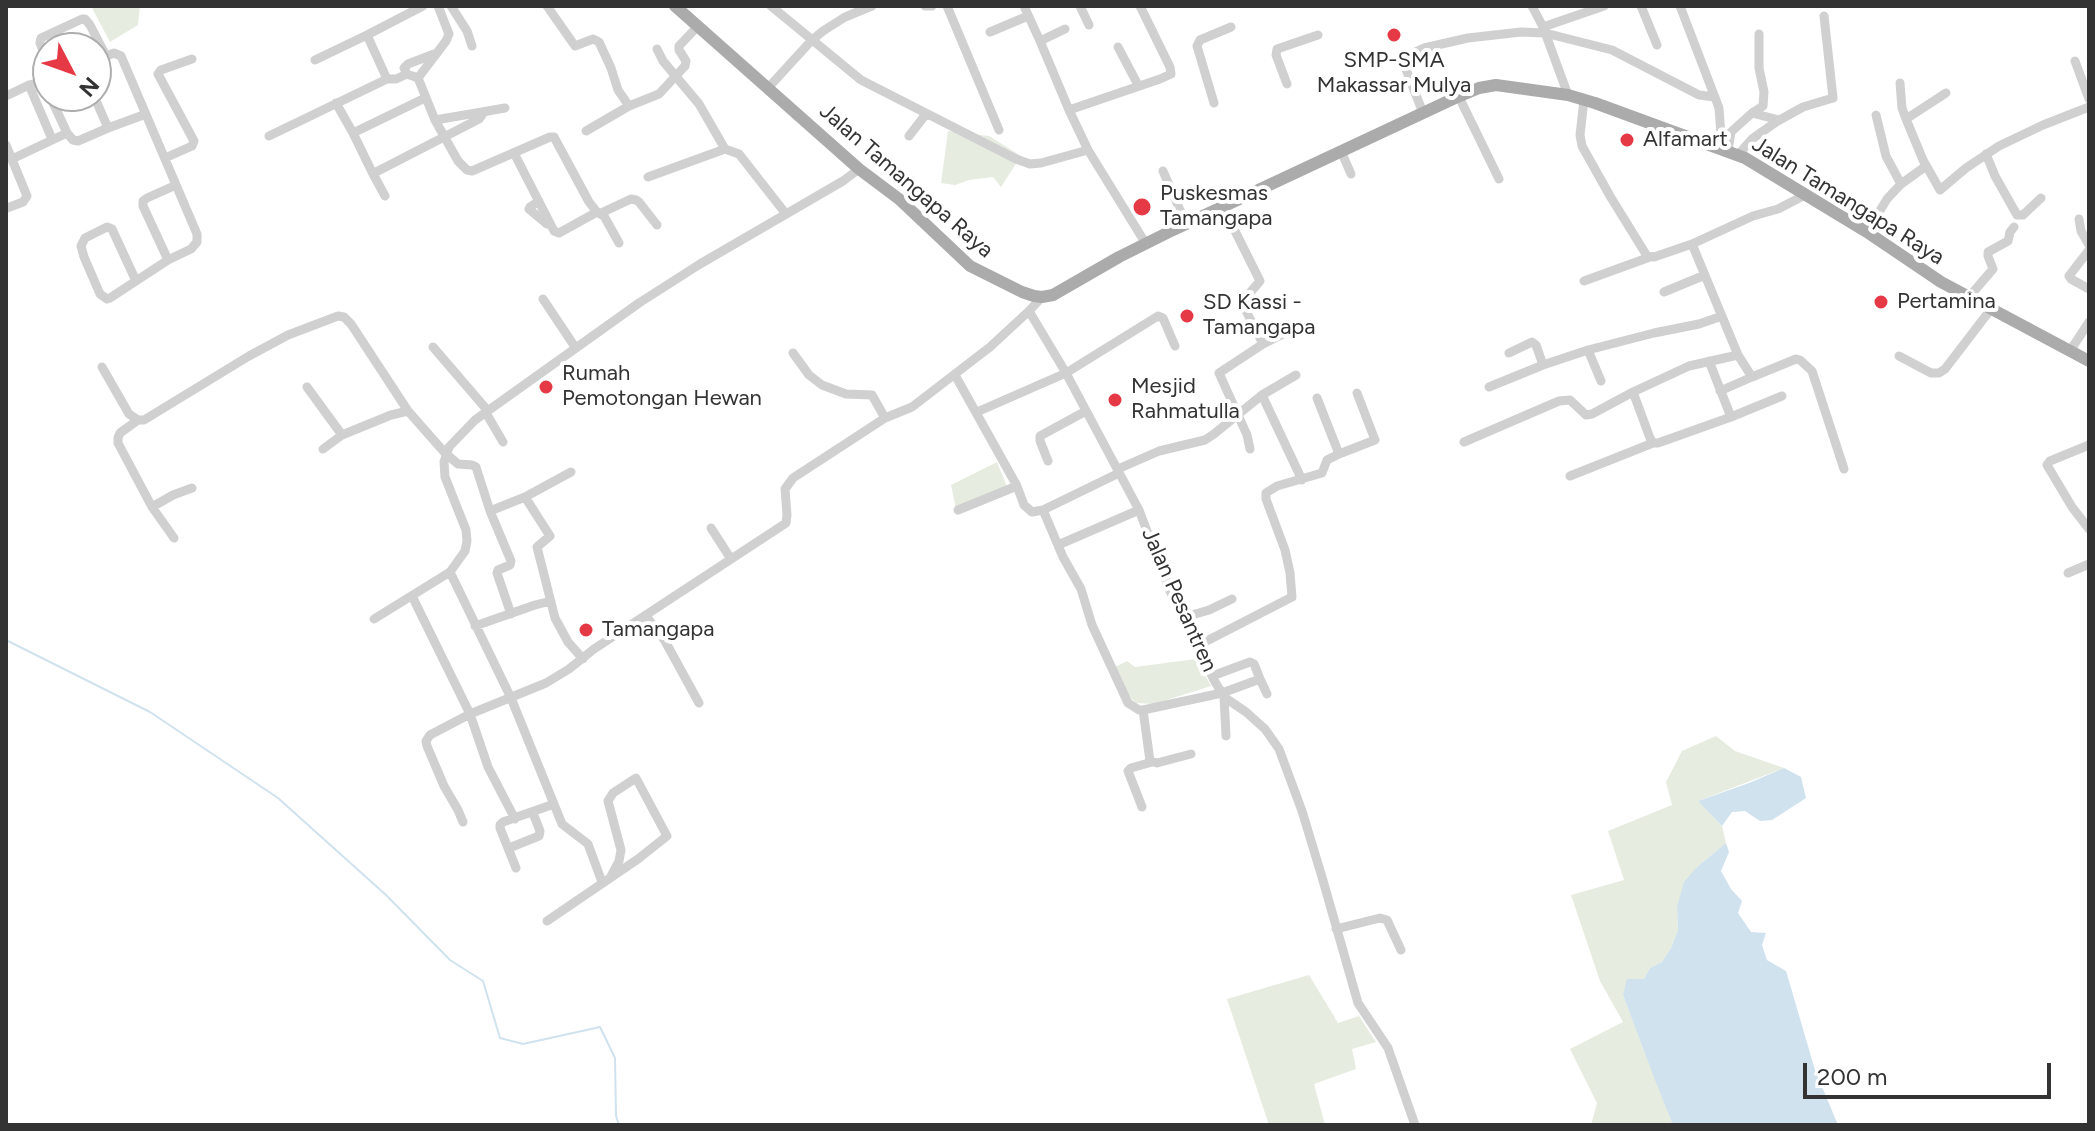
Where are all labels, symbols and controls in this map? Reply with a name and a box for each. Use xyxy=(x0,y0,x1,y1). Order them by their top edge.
marker: SMP-SMA Makassar Mulya xyxy=(1385,26,1403,44)
north arrow xyxy=(32,32,112,112)
place label: SMP-SMA Makassar Mulya xyxy=(1317,48,1471,100)
text: N xyxy=(73,71,105,102)
street label: Jalan Tamangapa Raya xyxy=(814,98,998,264)
place label: Alfamart xyxy=(1643,127,1728,153)
marker: Alfamart xyxy=(1618,131,1636,149)
street label: Jalan Tamangapa Raya xyxy=(1747,131,1949,271)
place label: Puskesmas Tamangapa xyxy=(1160,181,1273,232)
marker: Puskesmas Tamangapa xyxy=(1131,196,1153,218)
place label: Pertamina xyxy=(1897,289,1996,315)
place label: SD Kassi - Tamangapa xyxy=(1203,290,1316,342)
marker: Pertamina xyxy=(1872,293,1890,311)
marker: SD Kassi - Tamangapa xyxy=(1178,307,1196,325)
place label: Rumah Pemotongan Hewan xyxy=(562,361,762,412)
place label: Mesjid Rahmatulla xyxy=(1131,374,1240,426)
marker: Rumah Pemotongan Hewan xyxy=(537,378,555,396)
marker: Mesjid Rahmatulla xyxy=(1106,391,1124,409)
street label: Jalan Pesantren xyxy=(1135,524,1223,676)
place label: Tamangapa xyxy=(602,617,715,643)
marker: Tamangapa xyxy=(577,621,595,639)
scale bar xyxy=(1807,1047,2055,1097)
text: 200 m xyxy=(1817,1062,1888,1091)

